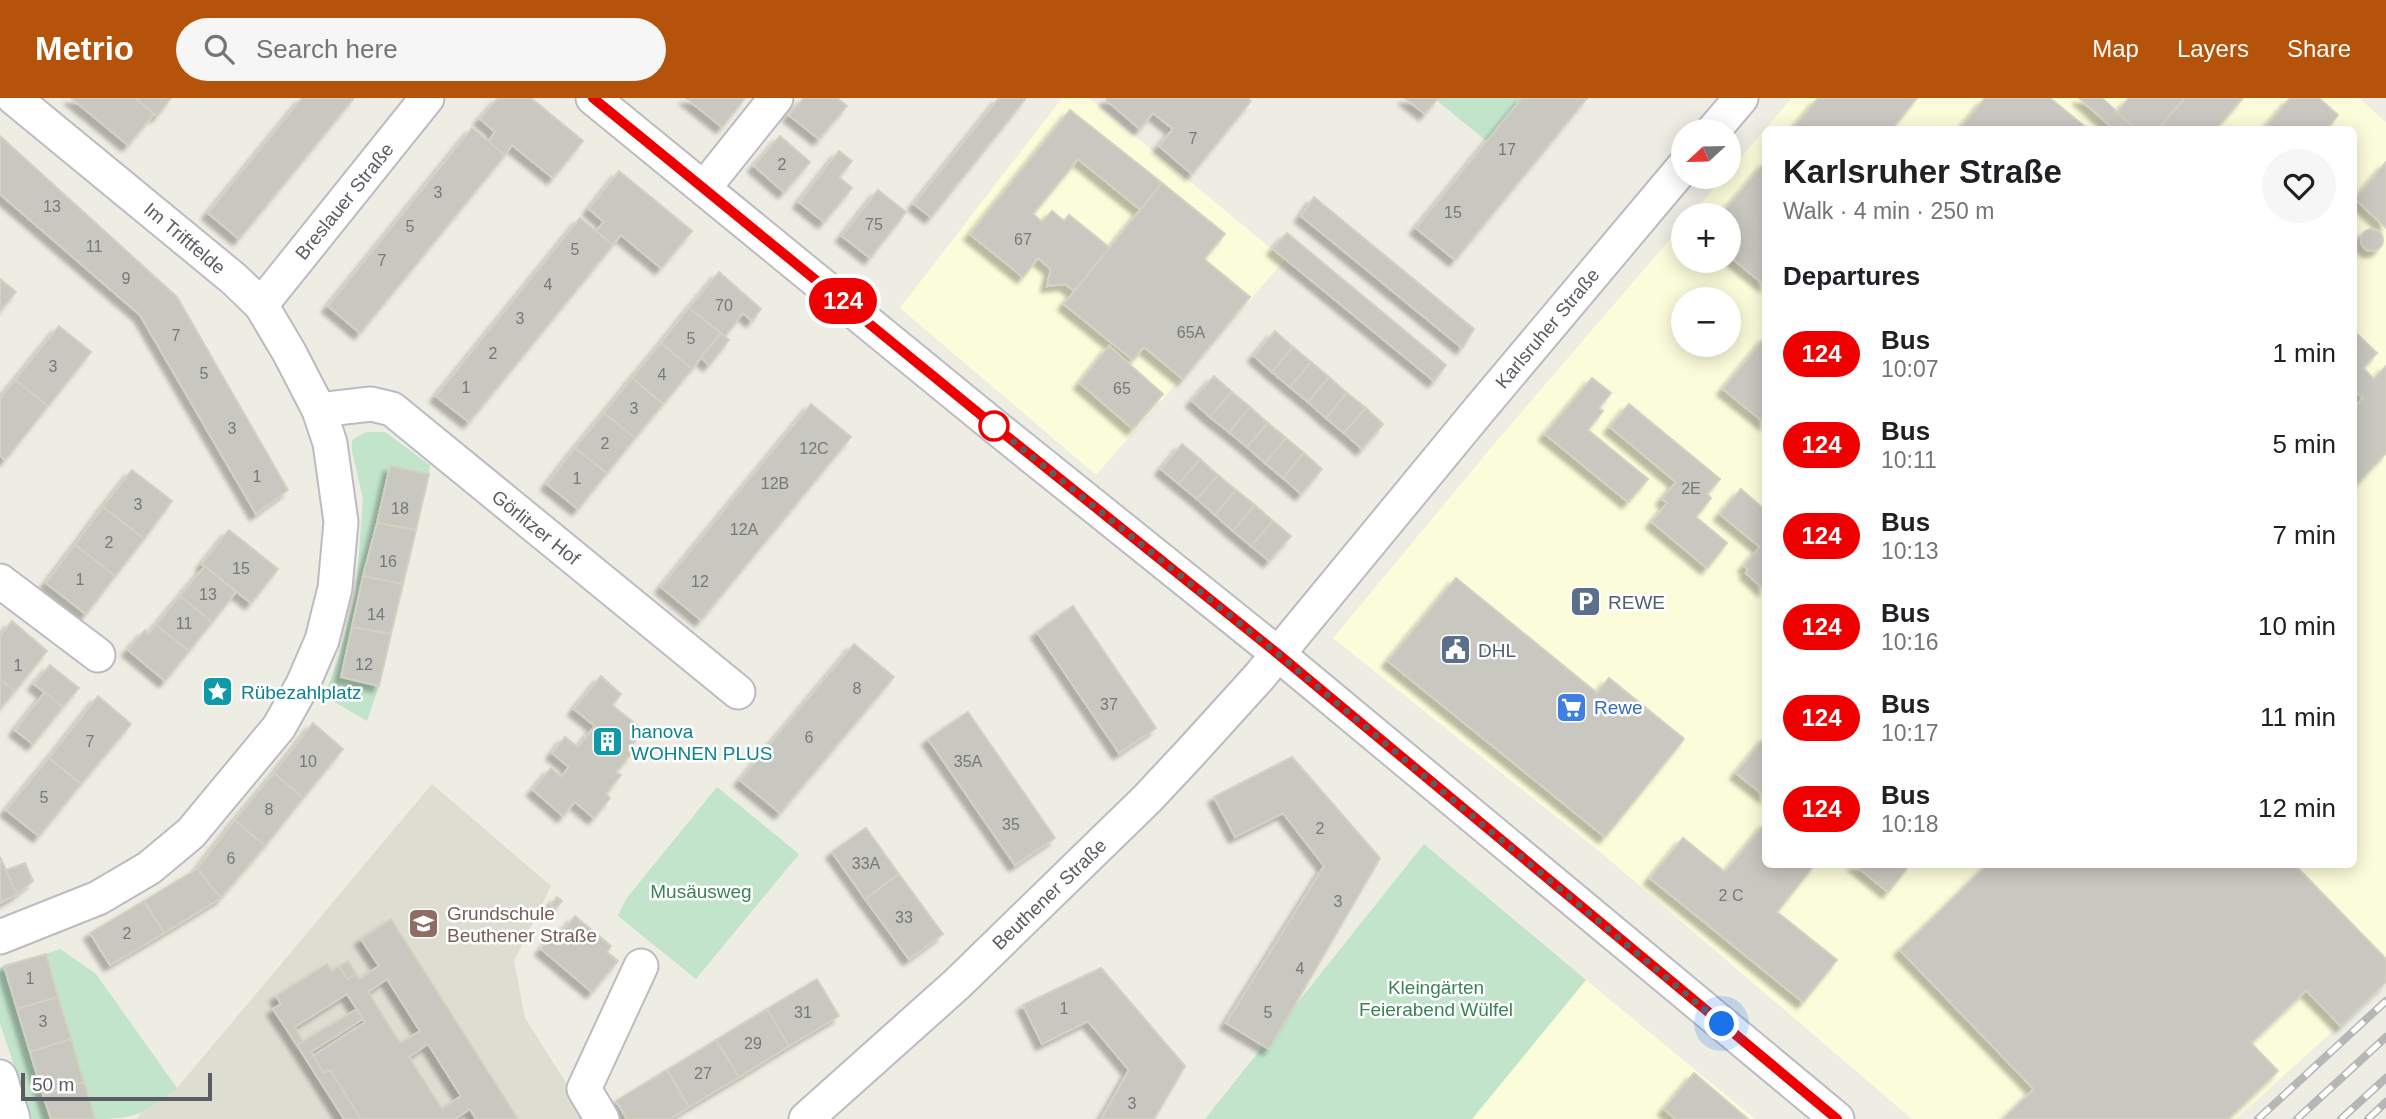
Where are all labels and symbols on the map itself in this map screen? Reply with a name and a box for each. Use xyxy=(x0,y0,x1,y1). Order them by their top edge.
north arrow xyxy=(1671,119,1741,189)
house number: 7 xyxy=(1189,130,1198,147)
street label: Breslauer Straße xyxy=(291,139,398,264)
house number: 17 xyxy=(1498,141,1516,158)
house number: 2 xyxy=(778,156,787,173)
house number: 3 xyxy=(434,184,443,201)
house number: 13 xyxy=(43,198,61,215)
street label: Im Triftfelde xyxy=(140,198,229,278)
house number: 15 xyxy=(1444,204,1462,221)
house number: 75 xyxy=(865,216,883,233)
house number: 5 xyxy=(406,218,415,235)
house number: 67 xyxy=(1014,231,1032,248)
house number: 11 xyxy=(86,238,102,255)
house number: 5 xyxy=(571,241,580,258)
house number: 7 xyxy=(378,252,387,269)
street label: Karlsruher Straße xyxy=(1491,264,1604,393)
house number: 9 xyxy=(122,270,131,287)
house number: 4 xyxy=(544,276,553,293)
line badge: 124 xyxy=(803,278,883,324)
house number: 70 xyxy=(715,297,733,314)
house number: 3 xyxy=(516,310,525,327)
house number: 65A xyxy=(1177,324,1206,341)
house number: 7 xyxy=(172,327,181,344)
house number: 5 xyxy=(687,330,696,347)
house number: 2 xyxy=(489,345,498,362)
house number: 3 xyxy=(49,358,58,375)
house number: 5 xyxy=(200,365,209,382)
house number: 4 xyxy=(658,366,667,383)
house number: 1 xyxy=(462,379,471,396)
house number: 65 xyxy=(1113,380,1131,397)
house number: 3 xyxy=(630,400,639,417)
unlabelled marker xyxy=(979,411,1009,441)
house number: 3 xyxy=(228,420,237,437)
house number: 2 xyxy=(601,435,610,452)
house number: 12C xyxy=(799,440,829,457)
house number: 1 xyxy=(253,468,262,485)
house number: 1 xyxy=(573,470,582,487)
house number: 12B xyxy=(761,475,789,492)
house number: 2E xyxy=(1681,480,1701,497)
street label: Görlitzer Hof xyxy=(488,486,584,570)
house number: 3 xyxy=(134,496,143,513)
house number: 18 xyxy=(391,500,409,517)
house number: 12A xyxy=(730,521,759,538)
house number: 2 xyxy=(105,534,114,551)
house number: 16 xyxy=(379,553,397,570)
house number: 15 xyxy=(232,560,250,577)
house number: 1 xyxy=(76,571,85,588)
house number: 12 xyxy=(691,573,709,590)
parking icon: REWE xyxy=(1568,585,1602,619)
house number: 13 xyxy=(199,586,217,603)
place label: REWE xyxy=(1608,592,1665,613)
house number: 14 xyxy=(367,606,385,623)
house number: 11 xyxy=(176,615,192,632)
public building icon: DHL xyxy=(1438,633,1472,667)
place label: DHL xyxy=(1478,640,1516,661)
house number: 12 xyxy=(355,656,373,673)
house number: 1 xyxy=(14,657,23,674)
place icon: Rübezahlplatz xyxy=(201,675,235,709)
house number: 8 xyxy=(853,680,862,697)
place label: Rübezahlplatz xyxy=(241,682,361,703)
supermarket icon: Rewe xyxy=(1554,690,1588,724)
house number: 37 xyxy=(1100,696,1118,713)
place label: Rewe xyxy=(1594,697,1643,718)
place label: hanova WOHNEN PLUS xyxy=(631,721,772,764)
building icon: hanova WOHNEN PLUS xyxy=(591,725,625,759)
house number: 6 xyxy=(805,729,814,746)
house number: 7 xyxy=(86,733,95,750)
house number: 10 xyxy=(299,753,317,770)
house number: 35A xyxy=(954,753,983,770)
house number: 5 xyxy=(40,789,49,806)
house number: 8 xyxy=(265,801,274,818)
house number: 35 xyxy=(1002,816,1020,833)
house number: 2 xyxy=(1316,820,1325,837)
street label: Beuthener Straße xyxy=(988,835,1111,954)
house number: 6 xyxy=(227,850,236,867)
house number: 33A xyxy=(852,855,881,872)
park label: Musäusweg xyxy=(650,881,752,902)
house number: 2 C xyxy=(1719,887,1743,904)
house number: 3 xyxy=(1334,893,1343,910)
place label: Grundschule Beuthener Straße xyxy=(447,903,597,946)
school or university icon: Grundschule Beuthener Straße xyxy=(407,907,441,941)
house number: 33 xyxy=(895,909,913,926)
house number: 2 xyxy=(123,925,132,942)
house number: 4 xyxy=(1296,960,1305,977)
house number: 1 xyxy=(26,970,35,987)
park label: Kleingärten Feierabend Wülfel xyxy=(1359,977,1513,1020)
house number: 1 xyxy=(1060,1000,1069,1017)
house number: 31 xyxy=(794,1004,812,1021)
house number: 5 xyxy=(1264,1004,1273,1021)
your location xyxy=(1704,1006,1739,1041)
house number: 3 xyxy=(39,1013,48,1030)
house number: 29 xyxy=(744,1035,762,1052)
house number: 27 xyxy=(694,1065,712,1082)
scale bar xyxy=(21,1070,212,1102)
house number: 3 xyxy=(1128,1095,1137,1112)

